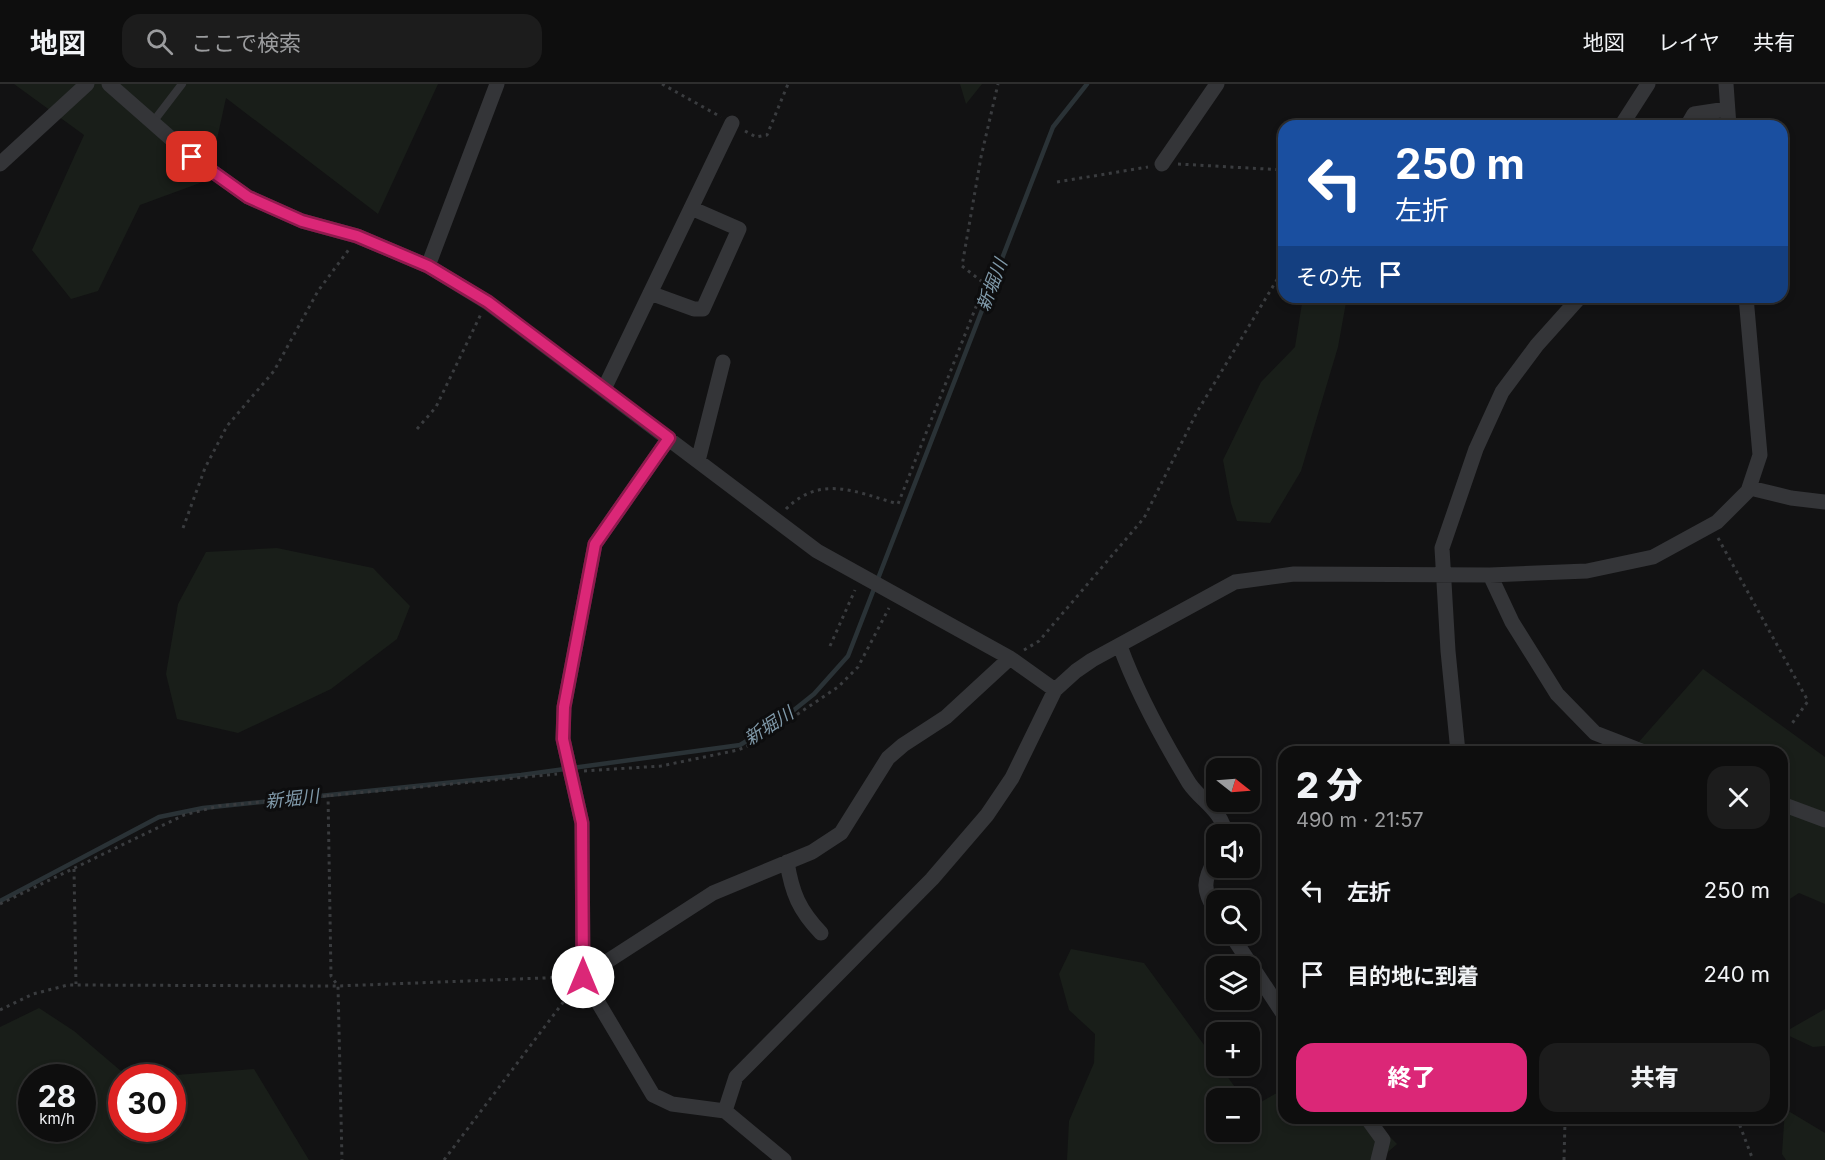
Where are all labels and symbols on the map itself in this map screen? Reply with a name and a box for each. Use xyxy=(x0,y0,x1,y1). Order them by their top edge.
pin xyxy=(166,131,217,182)
water label: 新堀川 xyxy=(972,254,1012,314)
water label: 新堀川 xyxy=(740,701,799,749)
north arrow xyxy=(1206,758,1260,812)
water label: 新堀川 xyxy=(264,785,322,812)
position arrow xyxy=(551,945,615,1009)
speed limit sign: 30 xyxy=(108,1064,186,1142)

